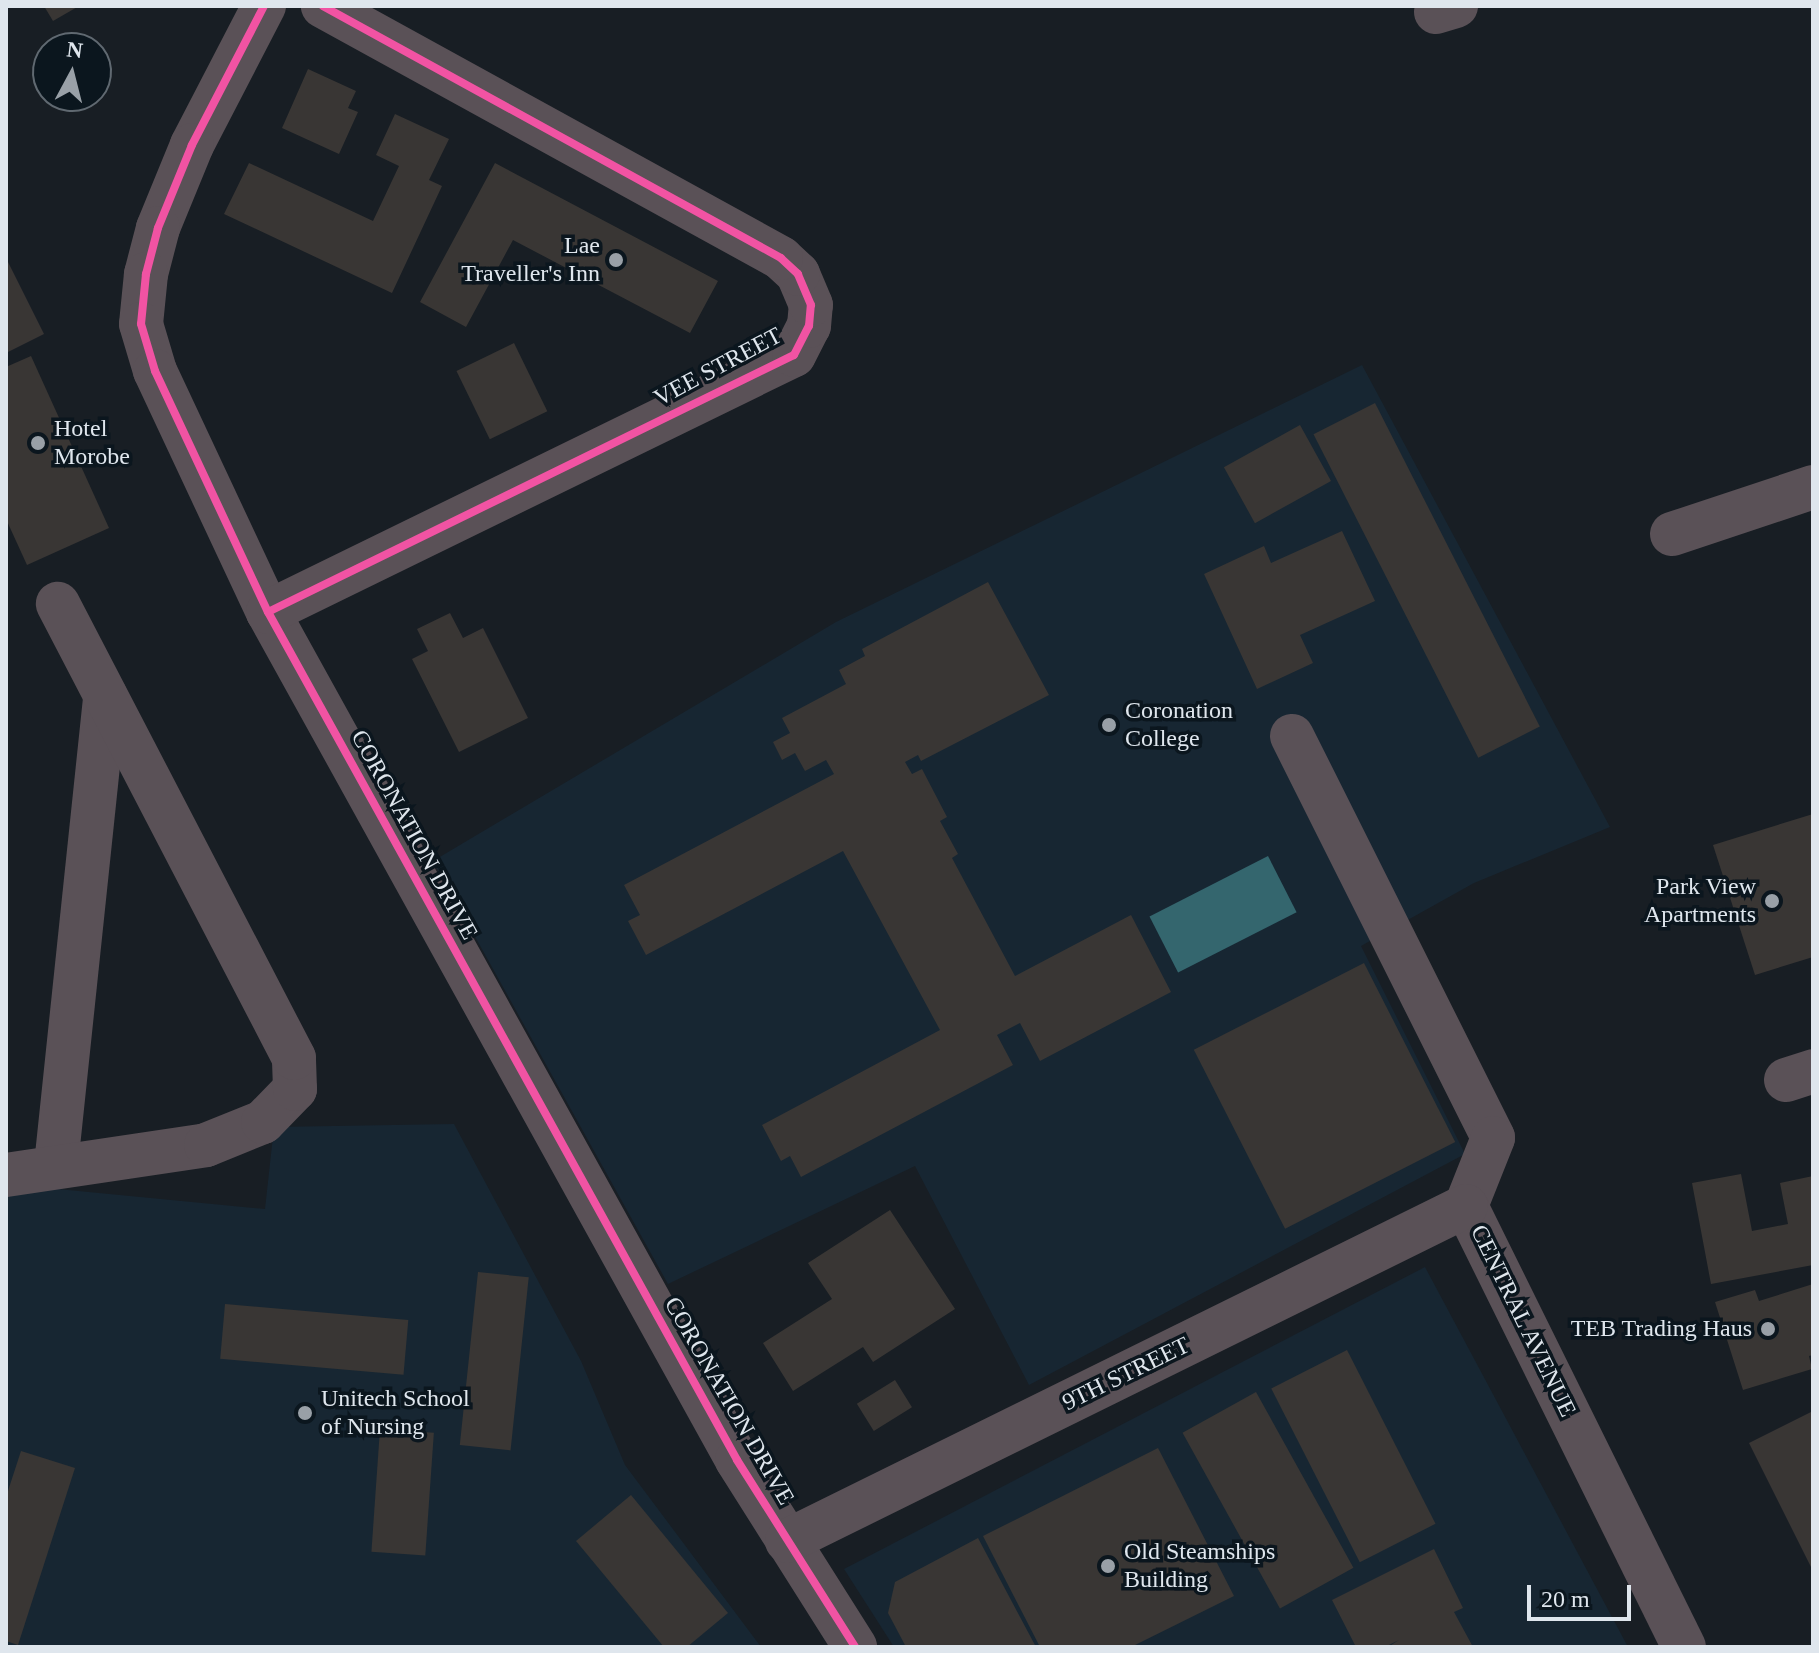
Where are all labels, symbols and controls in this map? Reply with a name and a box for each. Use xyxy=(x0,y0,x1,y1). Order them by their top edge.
north arrow xyxy=(32,32,112,112)
text: N xyxy=(65,36,84,63)
place label: Lae Traveller's Inn xyxy=(461,232,600,288)
marker: Lae Traveller's Inn xyxy=(607,251,625,269)
street label: VEE STREET xyxy=(649,321,787,413)
place label: Hotel Morobe xyxy=(54,415,130,471)
marker: Hotel Morobe xyxy=(29,434,47,452)
place label: Coronation College xyxy=(1125,697,1233,753)
marker: Coronation College xyxy=(1100,716,1118,734)
street label: CORONATION DRIVE xyxy=(344,725,484,945)
place label: Park View Apartments xyxy=(1644,873,1756,929)
marker: Park View Apartments xyxy=(1763,892,1781,910)
street label: CENTRAL AVENUE xyxy=(1464,1219,1582,1423)
street label: CORONATION DRIVE xyxy=(658,1292,800,1510)
place label: TEB Trading Haus xyxy=(1570,1315,1752,1343)
marker: TEB Trading Haus xyxy=(1759,1320,1777,1338)
street label: 9TH STREET xyxy=(1058,1331,1194,1417)
place label: Unitech School of Nursing xyxy=(321,1385,470,1441)
marker: Unitech School of Nursing xyxy=(296,1404,314,1422)
place label: Old Steamships Building xyxy=(1124,1538,1275,1594)
marker: Old Steamships Building xyxy=(1099,1557,1117,1575)
scale bar xyxy=(1531,1569,1635,1619)
text: 20 m xyxy=(1541,1586,1590,1612)

